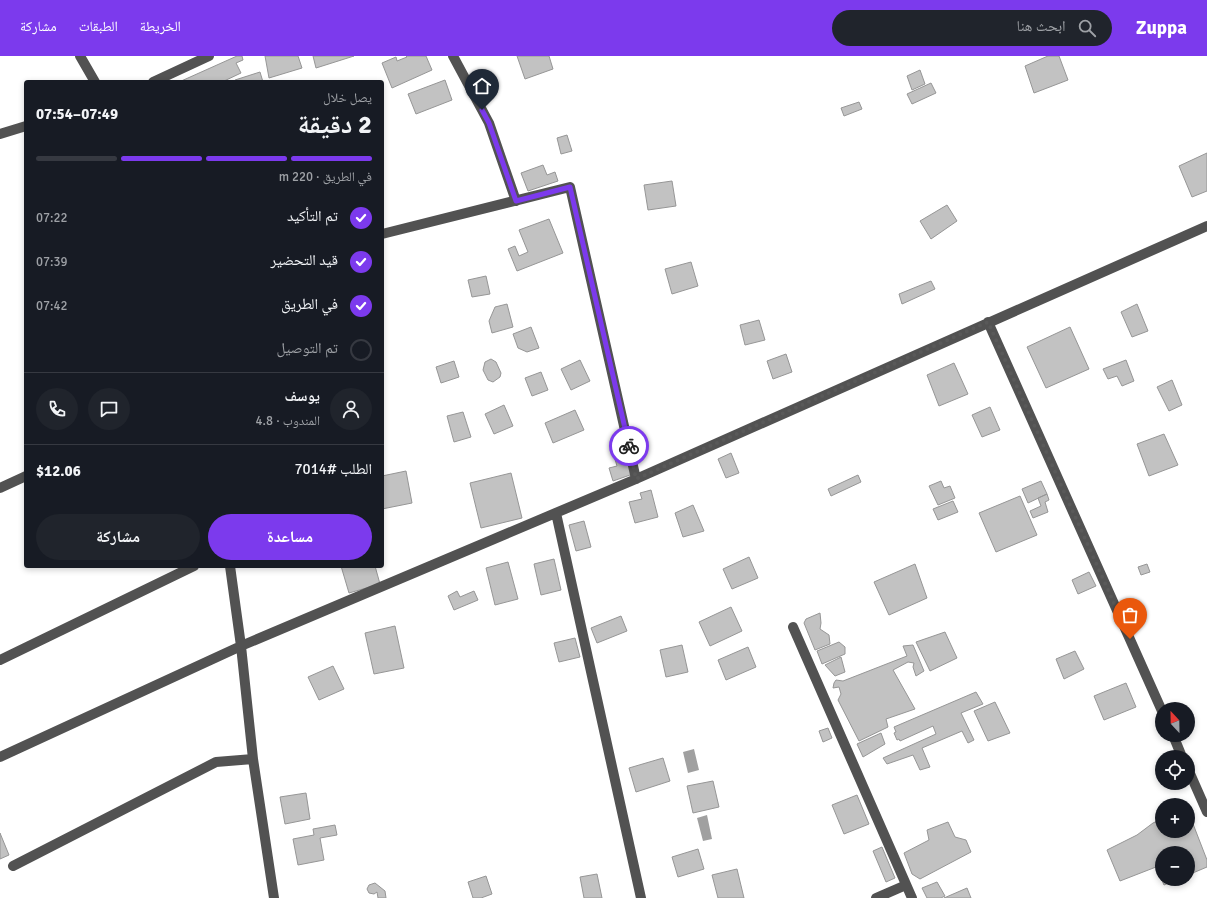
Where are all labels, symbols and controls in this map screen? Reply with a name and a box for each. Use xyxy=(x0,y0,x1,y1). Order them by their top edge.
search box xyxy=(832,10,1112,46)
text: Zuppa xyxy=(1136,16,1187,40)
text: ابحث هنا xyxy=(1017,17,1066,35)
icon: search xyxy=(1076,17,1098,39)
text: مشاركة xyxy=(20,18,57,35)
text: الطبقات xyxy=(79,18,118,35)
text: الخريطة xyxy=(140,18,181,35)
pin xyxy=(465,69,499,110)
icon: home xyxy=(471,75,493,97)
text: يصل خلال xyxy=(323,90,372,106)
text: 07:49–07:54 xyxy=(36,105,118,123)
text: 2 دقيقة xyxy=(298,109,372,141)
text: في الطريق · 220 m xyxy=(279,169,372,185)
text: تم التأكيد xyxy=(287,207,338,225)
icon: check xyxy=(350,207,372,229)
text: 07:22 xyxy=(36,210,68,226)
text: قيد التحضير xyxy=(271,251,338,269)
icon: check xyxy=(350,251,372,273)
text: 07:39 xyxy=(36,254,68,270)
text: في الطريق xyxy=(281,295,338,313)
icon: check xyxy=(350,295,372,317)
text: 07:42 xyxy=(36,298,68,314)
text: تم التوصيل xyxy=(276,339,338,357)
text: يوسف xyxy=(285,387,320,405)
button: phone xyxy=(36,388,78,430)
button: chat xyxy=(88,388,130,430)
button: person xyxy=(330,388,372,430)
text: المندوب · 4.8 xyxy=(256,413,320,429)
courier xyxy=(609,426,649,466)
icon: bike xyxy=(618,435,640,457)
text: الطلب #7014 xyxy=(295,460,372,478)
text: $12.06 xyxy=(36,462,81,480)
button: مشاركة xyxy=(36,514,200,560)
button: مساعدة xyxy=(208,514,372,560)
pin xyxy=(1113,598,1147,639)
icon: bag xyxy=(1119,604,1141,626)
north arrow xyxy=(1155,702,1195,742)
map controls xyxy=(1155,702,1195,886)
button: locate xyxy=(1155,750,1195,790)
button: + xyxy=(1155,798,1195,838)
button: − xyxy=(1155,846,1195,886)

